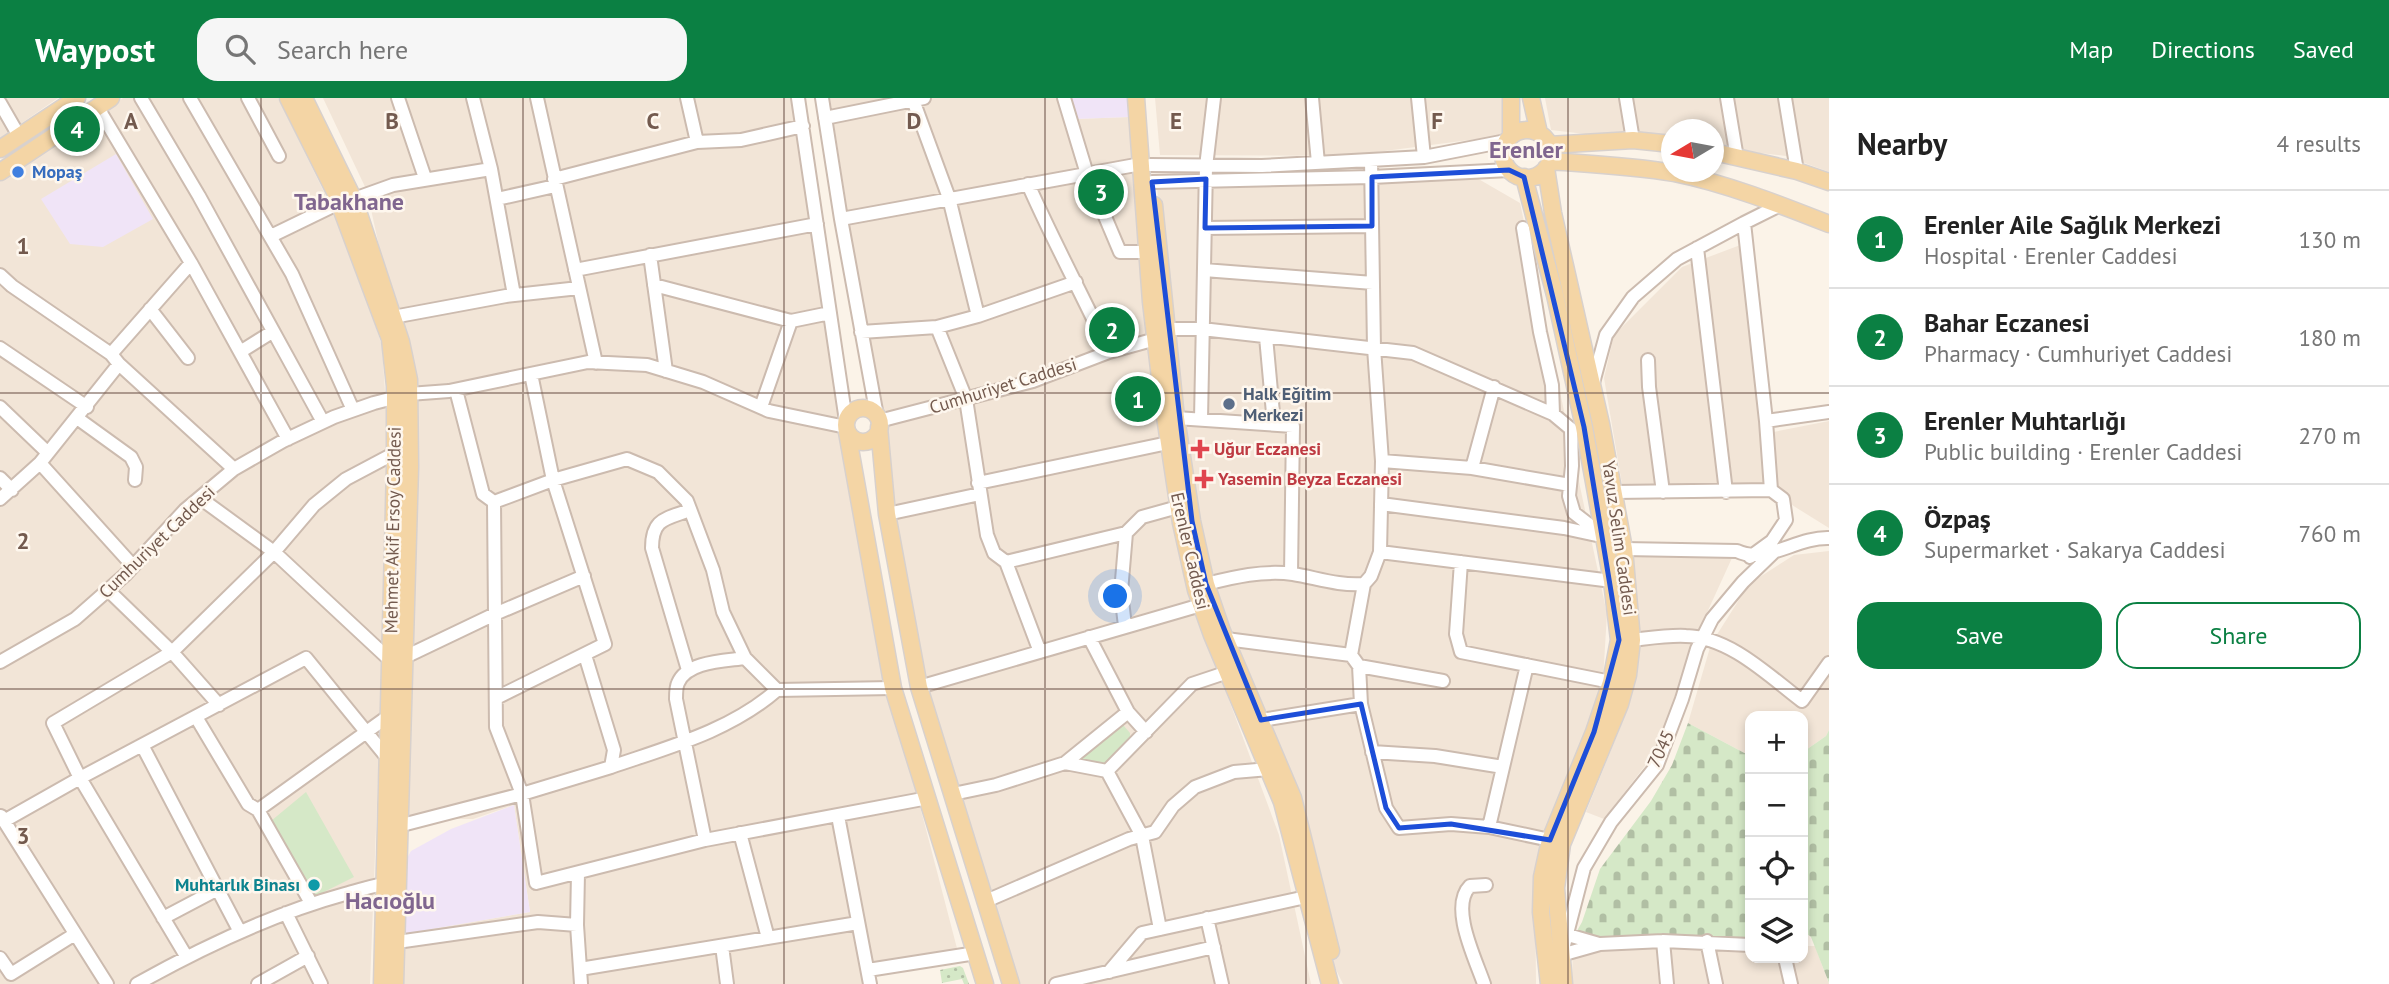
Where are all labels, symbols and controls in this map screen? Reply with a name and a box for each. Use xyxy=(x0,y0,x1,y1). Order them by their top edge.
search box xyxy=(197,18,687,81)
text: Waypost xyxy=(35,28,155,71)
icon: search xyxy=(221,30,259,68)
text: Search here xyxy=(277,33,408,66)
text: Map xyxy=(2069,34,2113,65)
text: Directions xyxy=(2151,34,2255,65)
text: Saved xyxy=(2293,34,2354,65)
pin: 4 xyxy=(54,103,100,155)
text: A xyxy=(124,106,138,135)
text: B xyxy=(385,106,399,135)
text: C xyxy=(647,106,660,135)
text: D xyxy=(907,106,921,135)
text: E xyxy=(1170,106,1182,135)
text: F xyxy=(1431,106,1443,135)
north arrow xyxy=(1661,119,1724,182)
text: Nearby xyxy=(1857,124,1947,163)
text: 4 results xyxy=(2277,129,2361,158)
district label: Erenler xyxy=(1489,134,1564,165)
place label: Mopaş xyxy=(32,160,83,183)
marker: Mopaş xyxy=(10,164,26,180)
pin: 3 xyxy=(1078,166,1124,218)
district label: Tabakhane xyxy=(294,186,404,217)
text: Erenler Aile Sağlık Merkezi xyxy=(1924,208,2221,241)
text: 1 xyxy=(1873,225,1887,254)
text: 130 m xyxy=(2299,225,2361,254)
text: 1 xyxy=(16,231,30,260)
text: Hospital · Erenler Caddesi xyxy=(1924,241,2178,270)
pin: 2 xyxy=(1089,304,1135,356)
text: Bahar Eczanesi xyxy=(1924,306,2090,339)
text: 2 xyxy=(1873,323,1887,352)
text: 180 m xyxy=(2299,323,2361,352)
text: Pharmacy · Cumhuriyet Caddesi xyxy=(1924,339,2232,368)
street label: Cumhuriyet Caddesi xyxy=(926,352,1079,419)
pin: 1 xyxy=(1115,373,1161,425)
place label: Halk Eğitim Merkezi xyxy=(1243,382,1331,426)
marker: Halk Eğitim Merkezi xyxy=(1221,396,1237,412)
text: Erenler Muhtarlığı xyxy=(1924,404,2126,437)
text: 3 xyxy=(1873,421,1887,450)
text: 270 m xyxy=(2299,421,2361,450)
street label: Mehmet Akif Ersoy Caddesi xyxy=(379,426,406,634)
place label: Uğur Eczanesi xyxy=(1214,437,1321,460)
text: Public building · Erenler Caddesi xyxy=(1924,437,2243,466)
marker: Uğur Eczanesi xyxy=(1192,441,1208,457)
street label: Yavuz Selim Caddesi xyxy=(1597,459,1642,617)
place label: Yasemin Beyza Eczanesi xyxy=(1217,467,1402,490)
marker: Yasemin Beyza Eczanesi xyxy=(1196,471,1212,487)
street label: Cumhuriyet Caddesi xyxy=(94,480,220,603)
street label: Erenler Caddesi xyxy=(1166,490,1215,612)
text: Özpaş xyxy=(1924,502,1991,535)
text: 4 xyxy=(1873,519,1887,548)
text: 760 m xyxy=(2299,519,2361,548)
text: 2 xyxy=(16,526,30,555)
text: Supermarket · Sakarya Caddesi xyxy=(1924,535,2226,564)
your location xyxy=(1098,579,1132,613)
button: Save xyxy=(1857,602,2102,669)
button: Share xyxy=(2116,602,2361,669)
map controls xyxy=(1745,711,1808,963)
button: + xyxy=(1745,711,1808,774)
street label: 7045 xyxy=(1642,726,1679,771)
button: − xyxy=(1745,774,1808,837)
text: 3 xyxy=(16,821,30,850)
button: locate xyxy=(1745,837,1808,900)
place label: Muhtarlık Binası xyxy=(175,873,300,896)
marker: Muhtarlık Binası xyxy=(306,877,322,893)
district label: Hacıoğlu xyxy=(345,885,435,916)
button: layers xyxy=(1745,900,1808,963)

